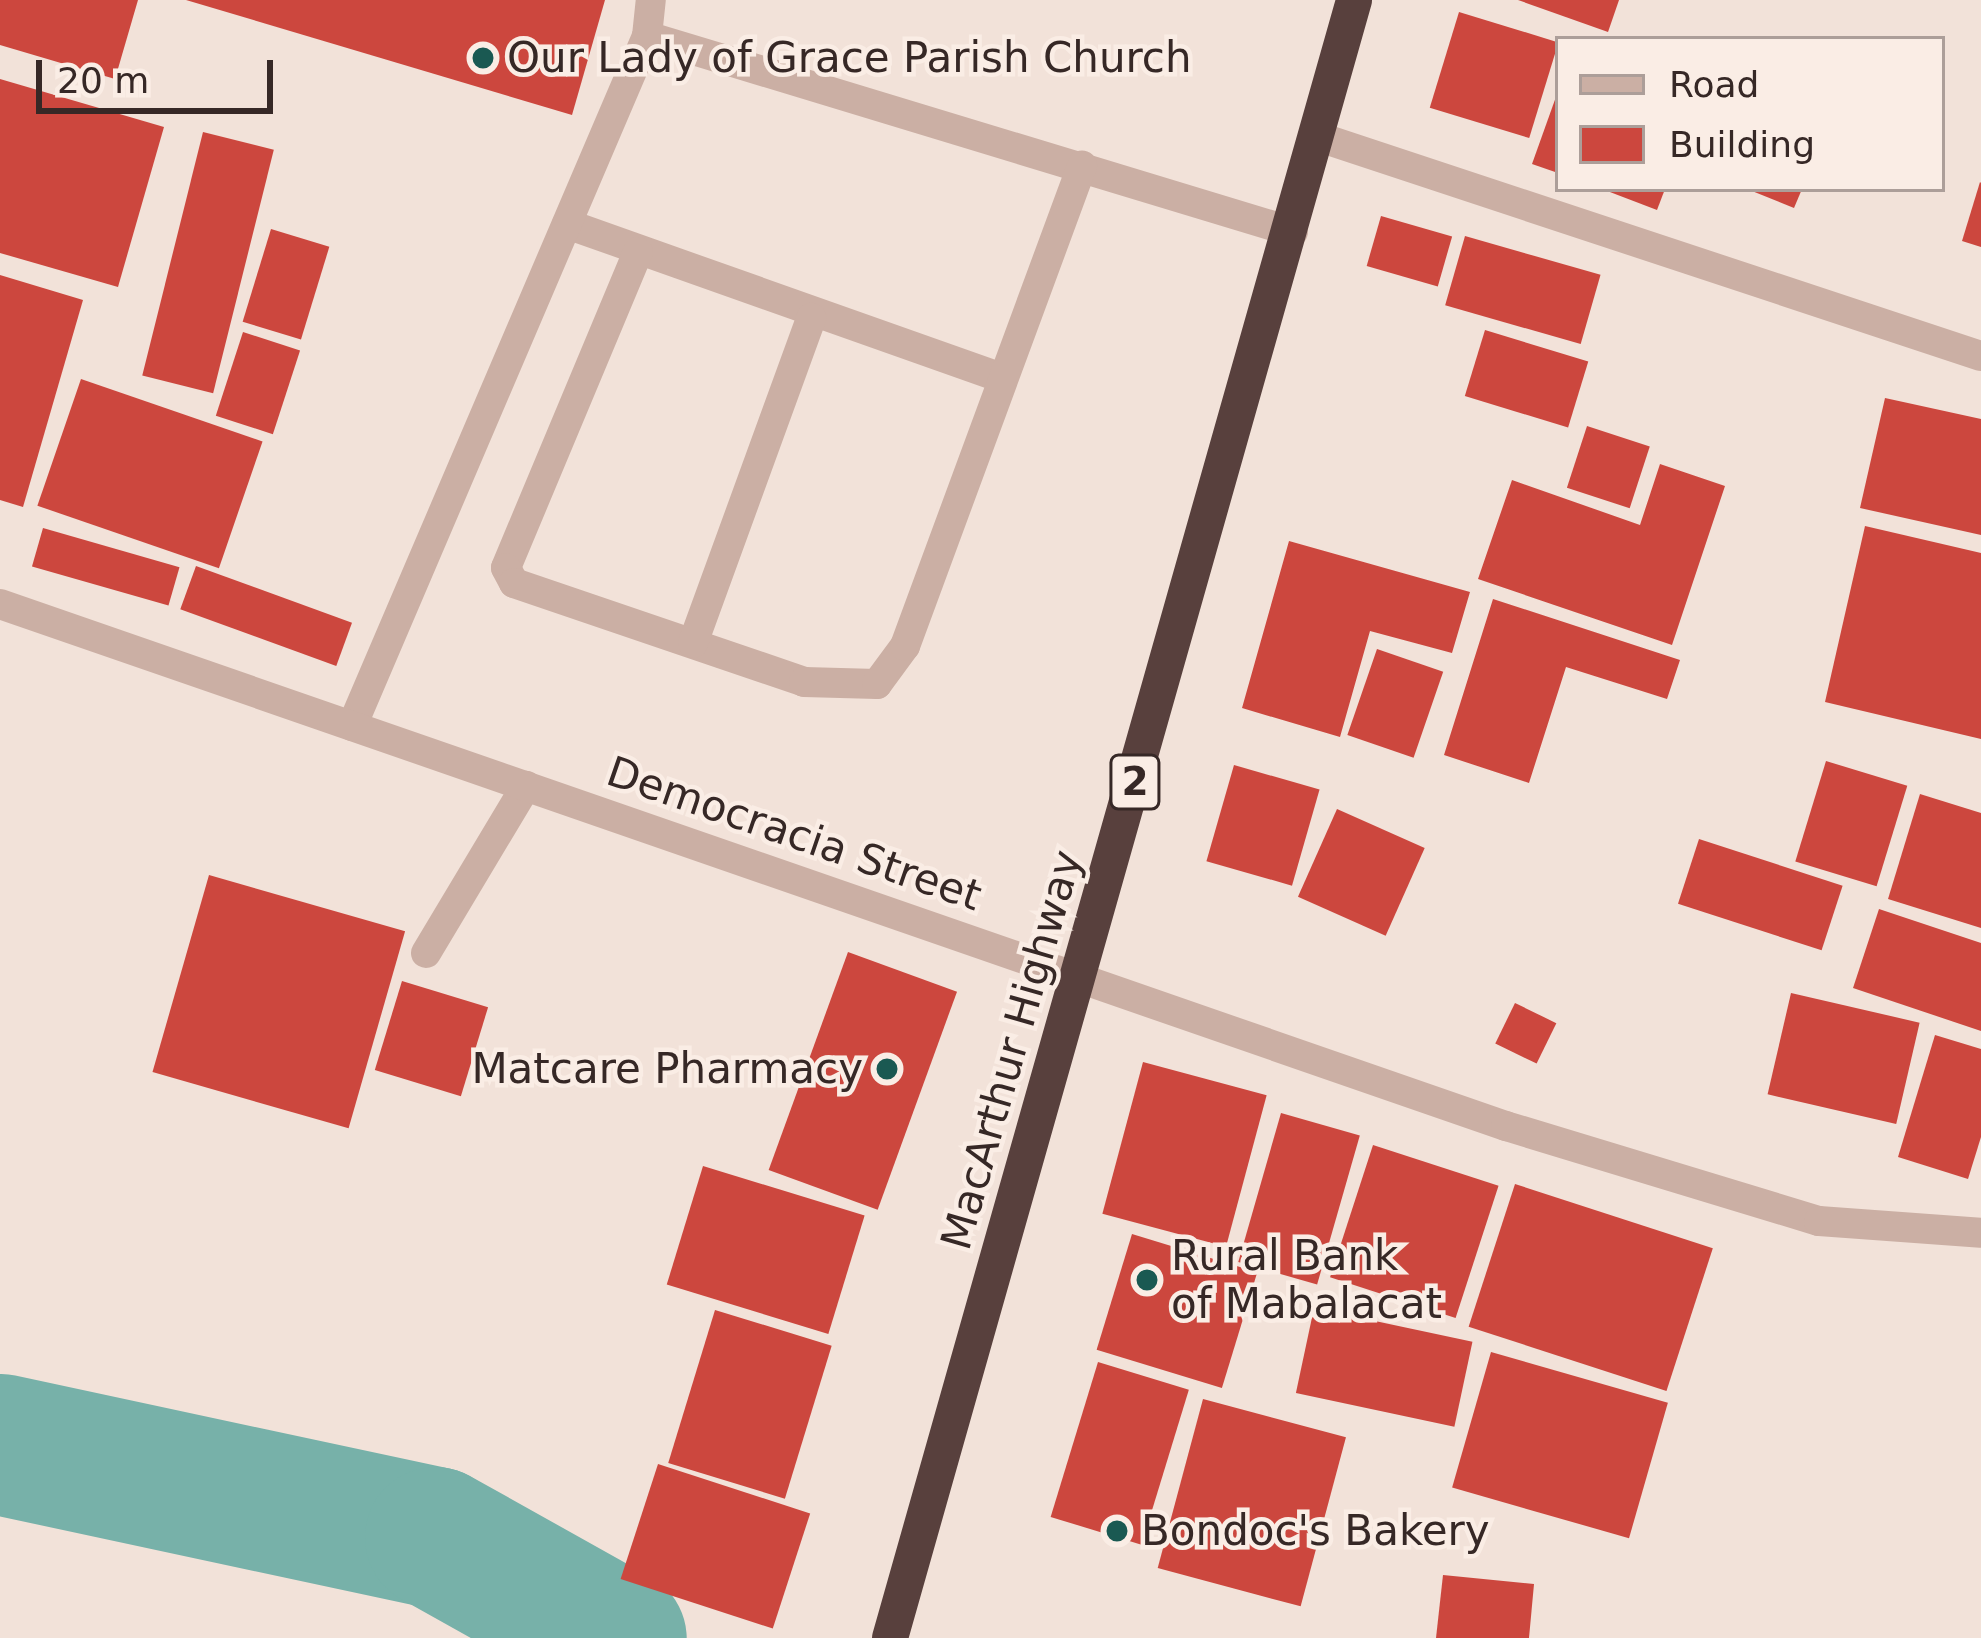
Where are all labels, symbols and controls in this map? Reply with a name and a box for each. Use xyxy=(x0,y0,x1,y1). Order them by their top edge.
place label: Our Lady of Grace Parish Church xyxy=(507,33,1192,83)
scale bar xyxy=(42,36,279,110)
legend xyxy=(1555,36,1945,192)
marker: Our Lady of Grace Parish Church xyxy=(470,45,496,71)
text: 20 m xyxy=(57,60,149,101)
text: Road xyxy=(1669,64,1759,105)
text: Building xyxy=(1669,124,1815,165)
street label: Democracia Street xyxy=(600,746,988,922)
road number: 2 xyxy=(1108,749,1162,815)
street label: MacArthur Highway xyxy=(931,845,1093,1255)
place label: Matcare Pharmacy xyxy=(471,1044,863,1094)
marker: Matcare Pharmacy xyxy=(874,1056,900,1082)
place label: Rural Bank of Mabalacat xyxy=(1171,1231,1442,1330)
marker: Rural Bank of Mabalacat xyxy=(1134,1267,1160,1293)
place label: Bondoc's Bakery xyxy=(1141,1506,1490,1556)
marker: Bondoc's Bakery xyxy=(1104,1518,1130,1544)

